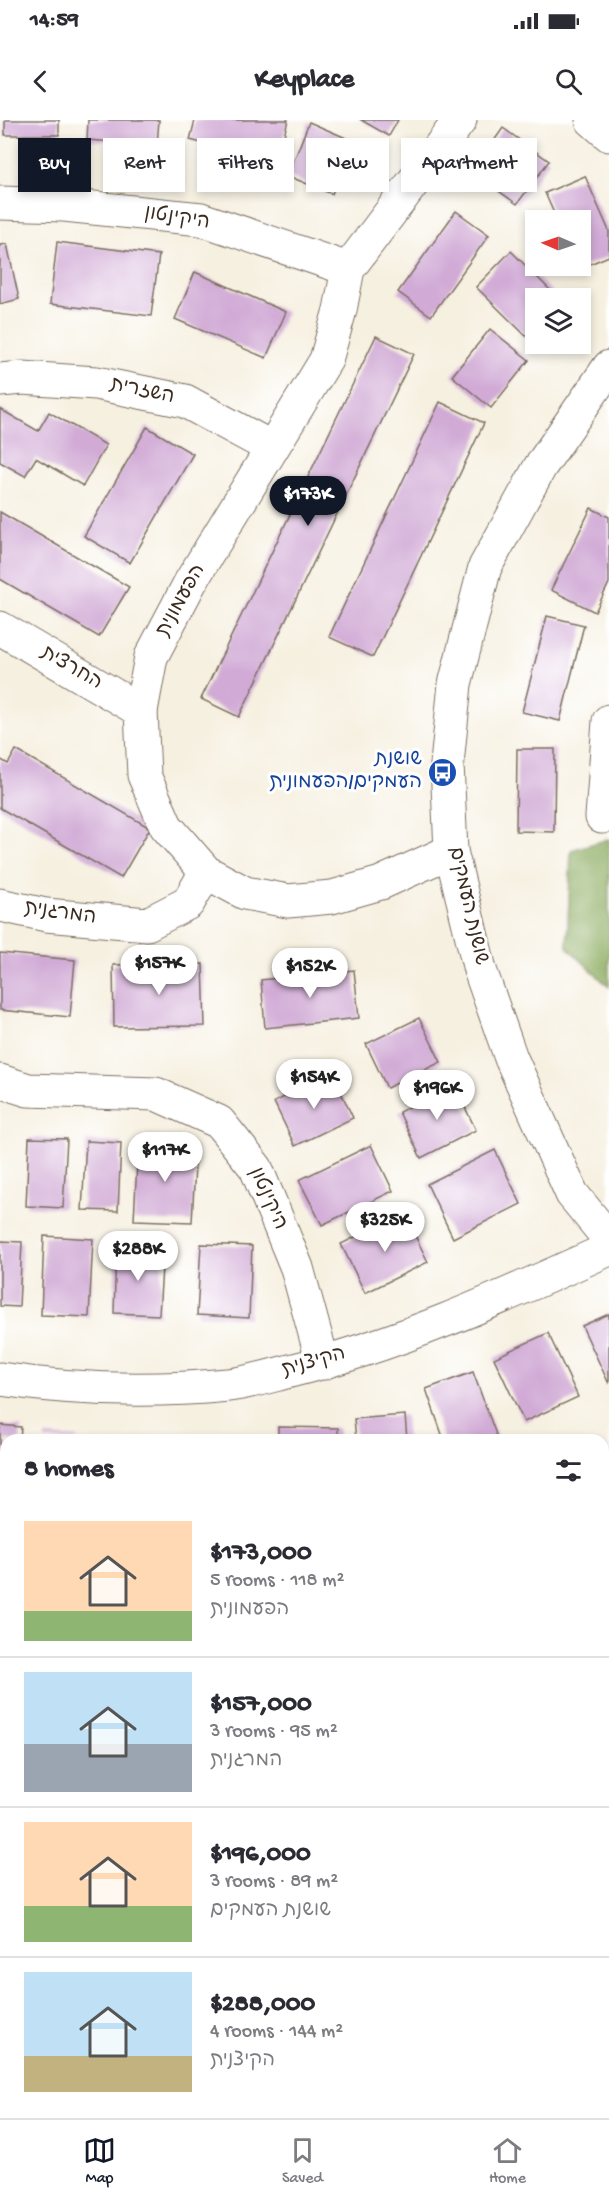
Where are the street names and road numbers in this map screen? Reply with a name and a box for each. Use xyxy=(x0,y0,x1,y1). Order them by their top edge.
street label: היקינטון xyxy=(143,202,211,235)
street label: השזרית xyxy=(107,374,176,410)
street label: הפעמונית xyxy=(153,561,211,641)
street label: החרצית xyxy=(35,642,106,696)
street label: שושנת העמקים xyxy=(442,845,492,968)
street label: המרגנית xyxy=(23,898,97,930)
street label: היקינטון xyxy=(243,1164,292,1234)
street label: הקיצנית xyxy=(280,1343,348,1383)

